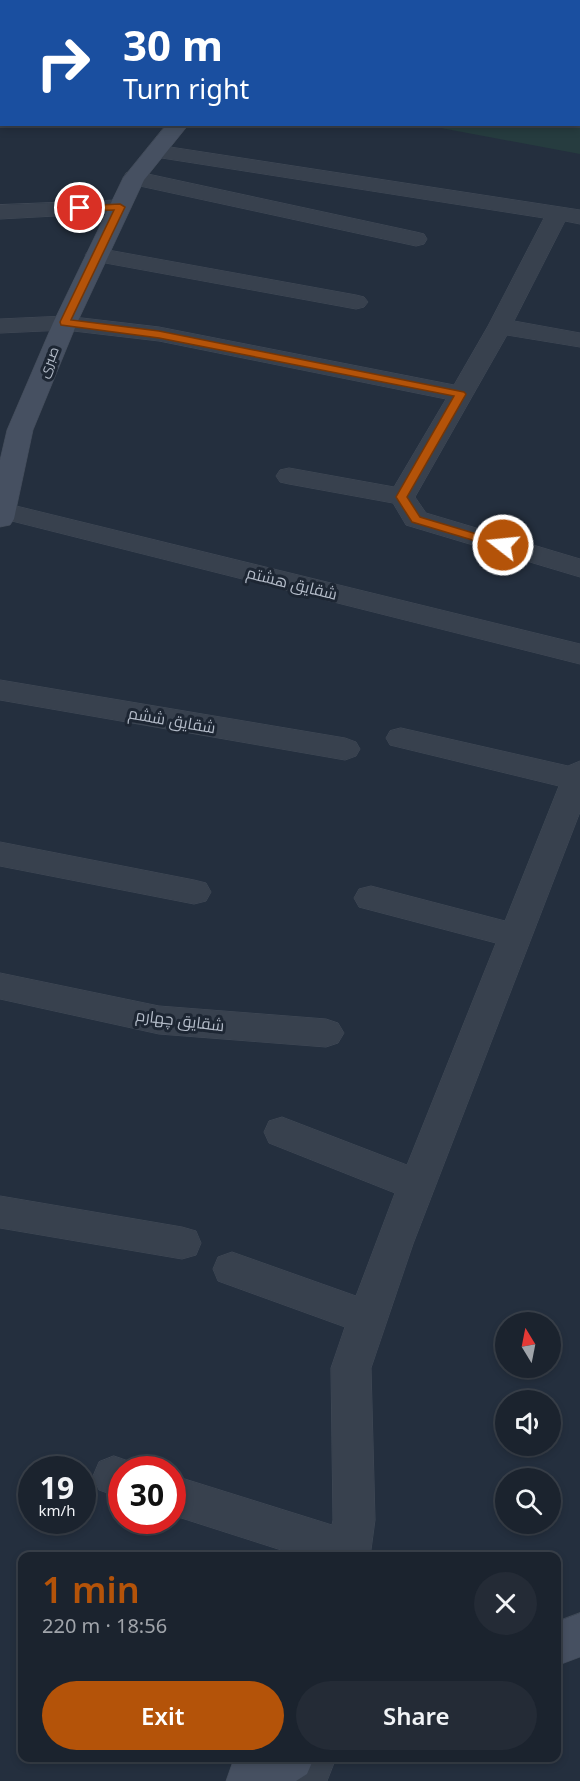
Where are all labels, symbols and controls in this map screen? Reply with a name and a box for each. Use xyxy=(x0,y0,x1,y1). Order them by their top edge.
text: 30 m xyxy=(123,16,223,73)
icon: right xyxy=(24,24,102,102)
text: Turn right xyxy=(123,70,249,107)
pin xyxy=(54,182,105,233)
icon: arrive xyxy=(63,191,96,224)
street label: صبری xyxy=(33,343,63,381)
position arrow xyxy=(471,513,535,577)
street label: شقایق هشتم xyxy=(244,561,340,606)
street label: شقایق ششم xyxy=(126,701,217,739)
street label: شقایق چهارم xyxy=(134,1004,226,1037)
north arrow xyxy=(495,1312,561,1378)
map controls xyxy=(495,1312,561,1534)
button: sound xyxy=(495,1390,561,1456)
speed limit sign: 30 xyxy=(108,1456,186,1534)
text: 19 xyxy=(40,1467,74,1508)
button: search xyxy=(495,1468,561,1534)
text: km/h xyxy=(39,1500,75,1520)
text: 1 min xyxy=(42,1565,140,1614)
button: close xyxy=(474,1572,537,1635)
text: 220 m · 18:56 xyxy=(42,1612,167,1639)
button: Exit xyxy=(42,1681,284,1750)
button: Share xyxy=(296,1681,537,1750)

